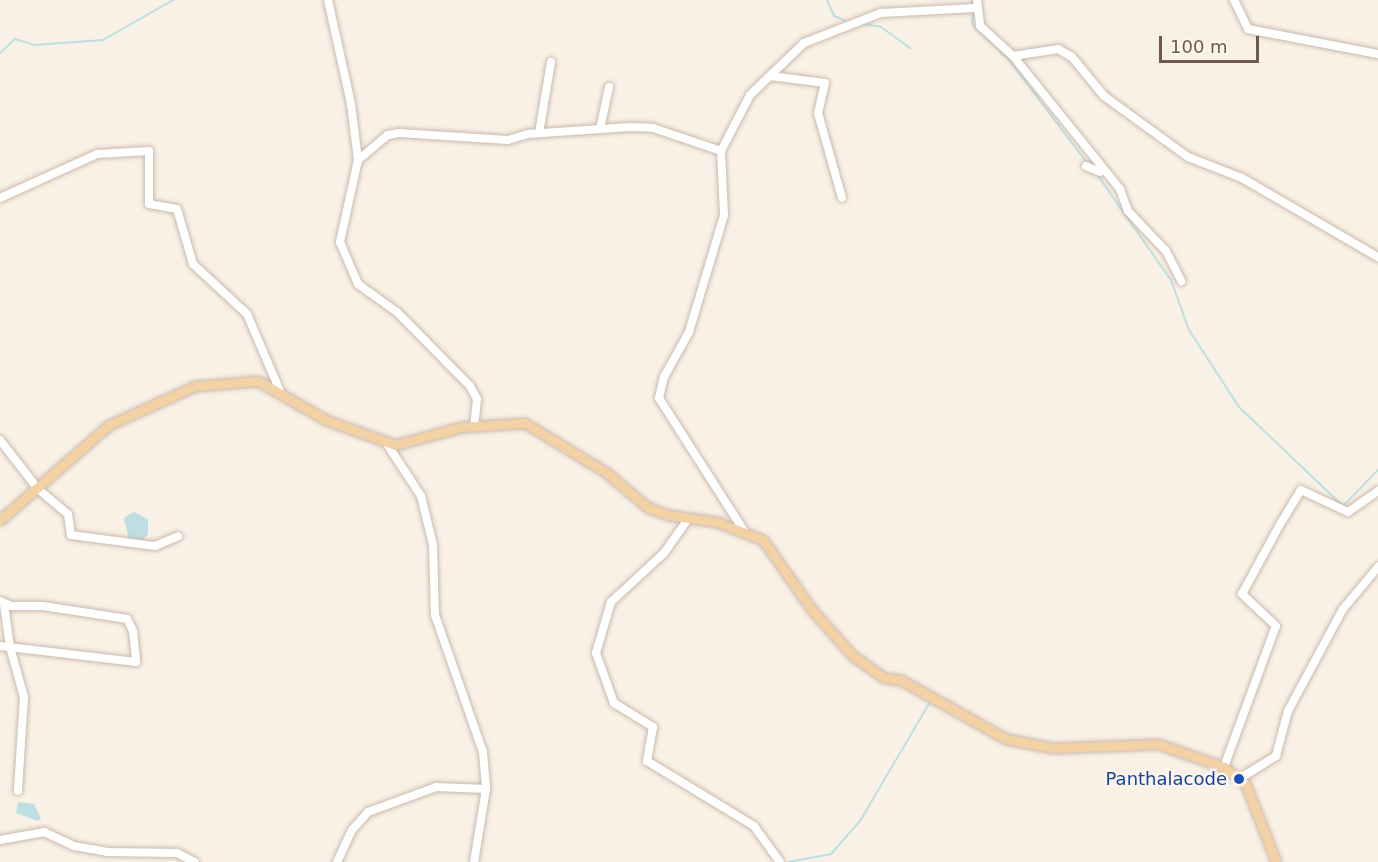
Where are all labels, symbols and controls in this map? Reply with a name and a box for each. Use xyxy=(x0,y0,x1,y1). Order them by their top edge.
scale bar xyxy=(1162,24,1262,62)
text: 100 m xyxy=(1170,36,1228,57)
place label: Panthalacode xyxy=(1106,768,1227,790)
marker: Panthalacode xyxy=(1232,772,1246,786)

